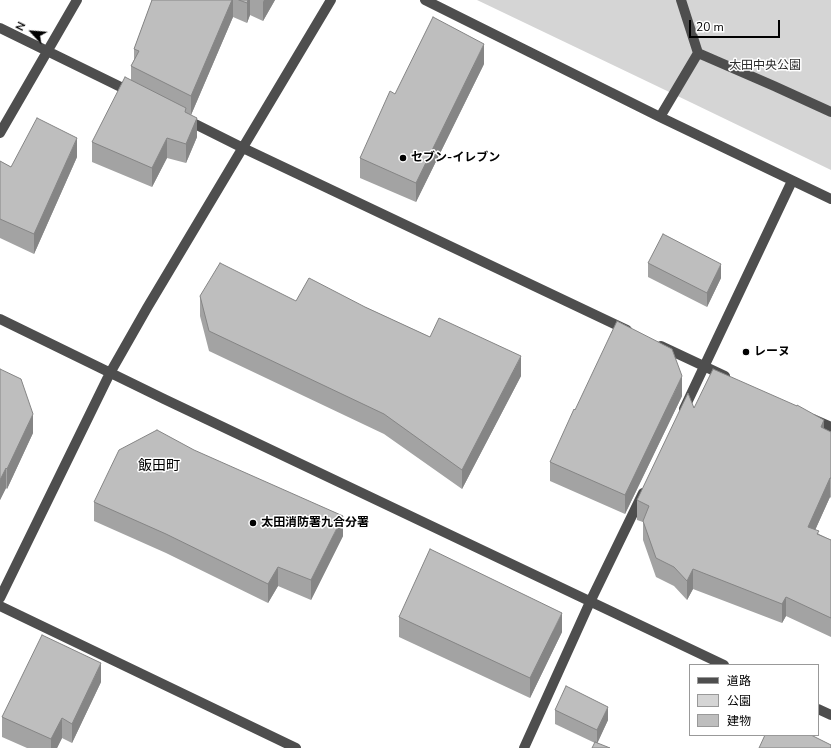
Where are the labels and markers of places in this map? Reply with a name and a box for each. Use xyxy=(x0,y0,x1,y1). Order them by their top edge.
place label: セブン-イレブン xyxy=(411,151,500,165)
marker: セブン-イレブン xyxy=(398,153,408,163)
place label: レーヌ xyxy=(754,345,790,359)
marker: レーヌ xyxy=(741,347,751,357)
place label: 太田消防署九合分署 xyxy=(261,516,369,530)
marker: 太田消防署九合分署 xyxy=(248,518,258,528)

